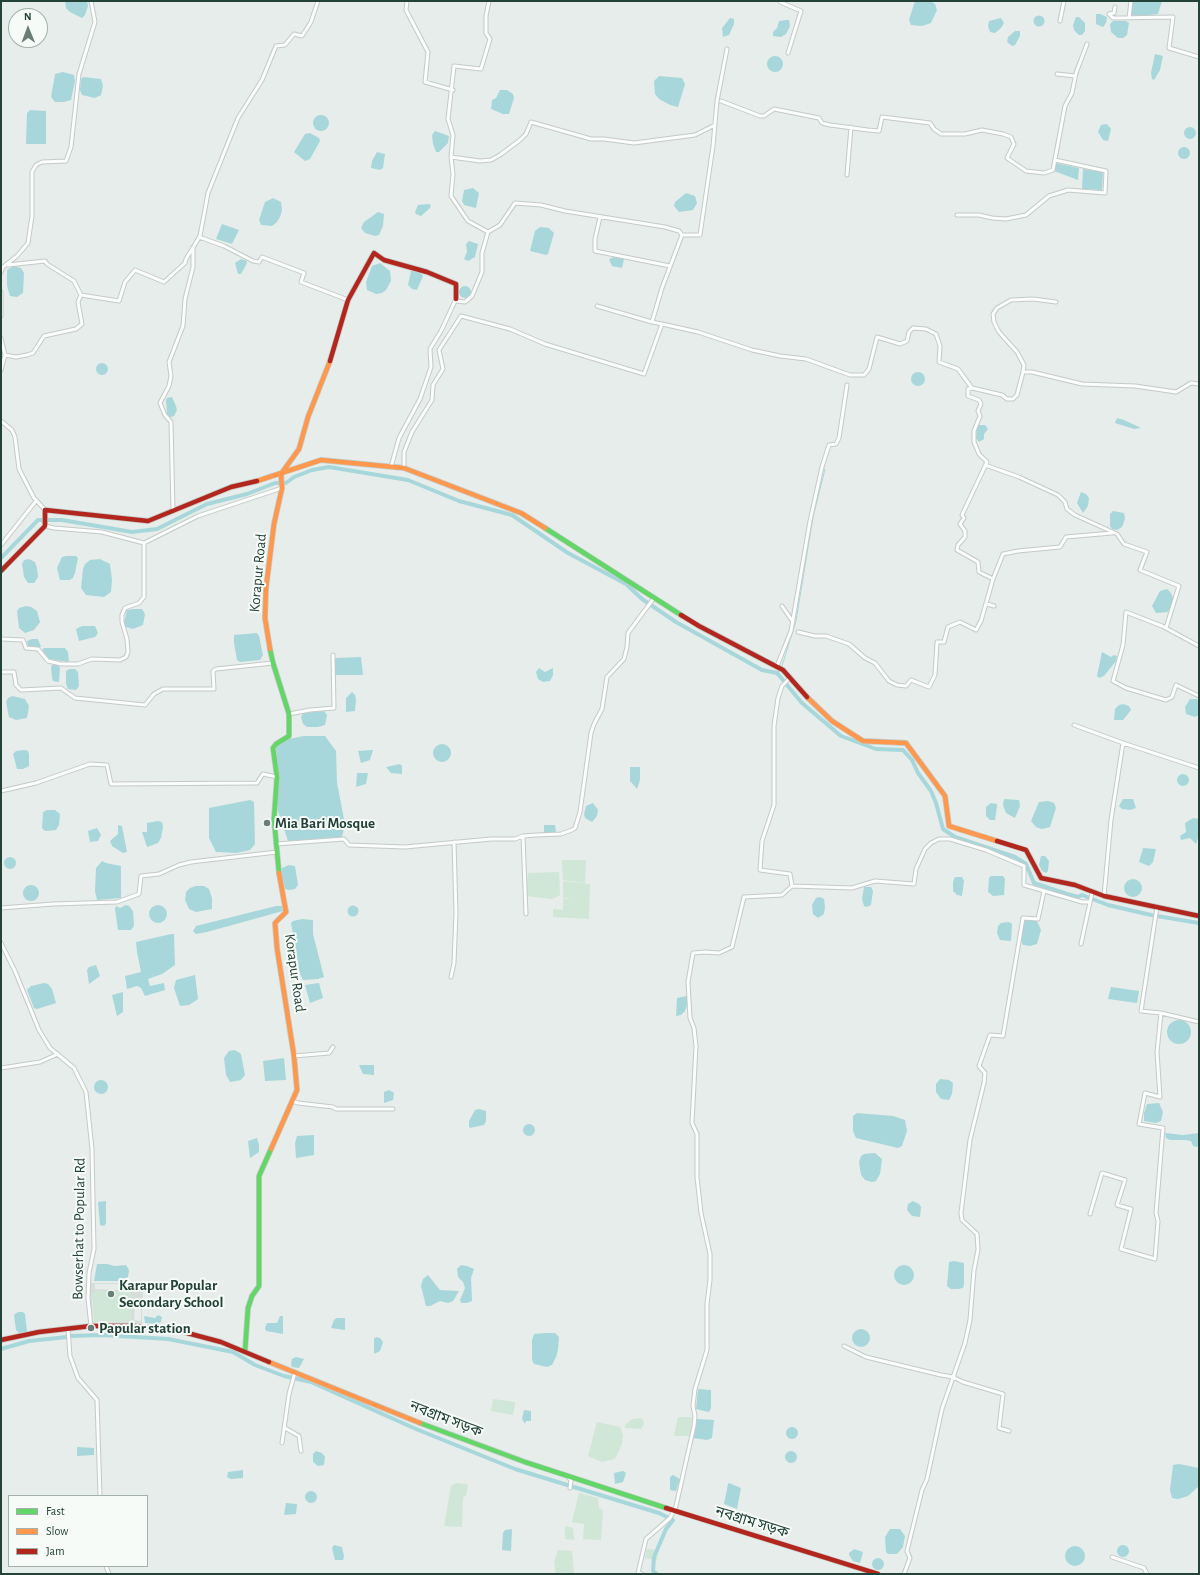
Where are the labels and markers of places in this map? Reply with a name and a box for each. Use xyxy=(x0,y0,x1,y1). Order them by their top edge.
place label: Mia Bari Mosque xyxy=(275,814,375,832)
marker: Mia Bari Mosque xyxy=(262,818,272,828)
place label: Karapur Popular Secondary School xyxy=(119,1276,223,1311)
marker: Karapur Popular Secondary School xyxy=(106,1289,116,1299)
place label: Papular station xyxy=(99,1319,191,1337)
marker: Papular station xyxy=(86,1323,96,1333)

